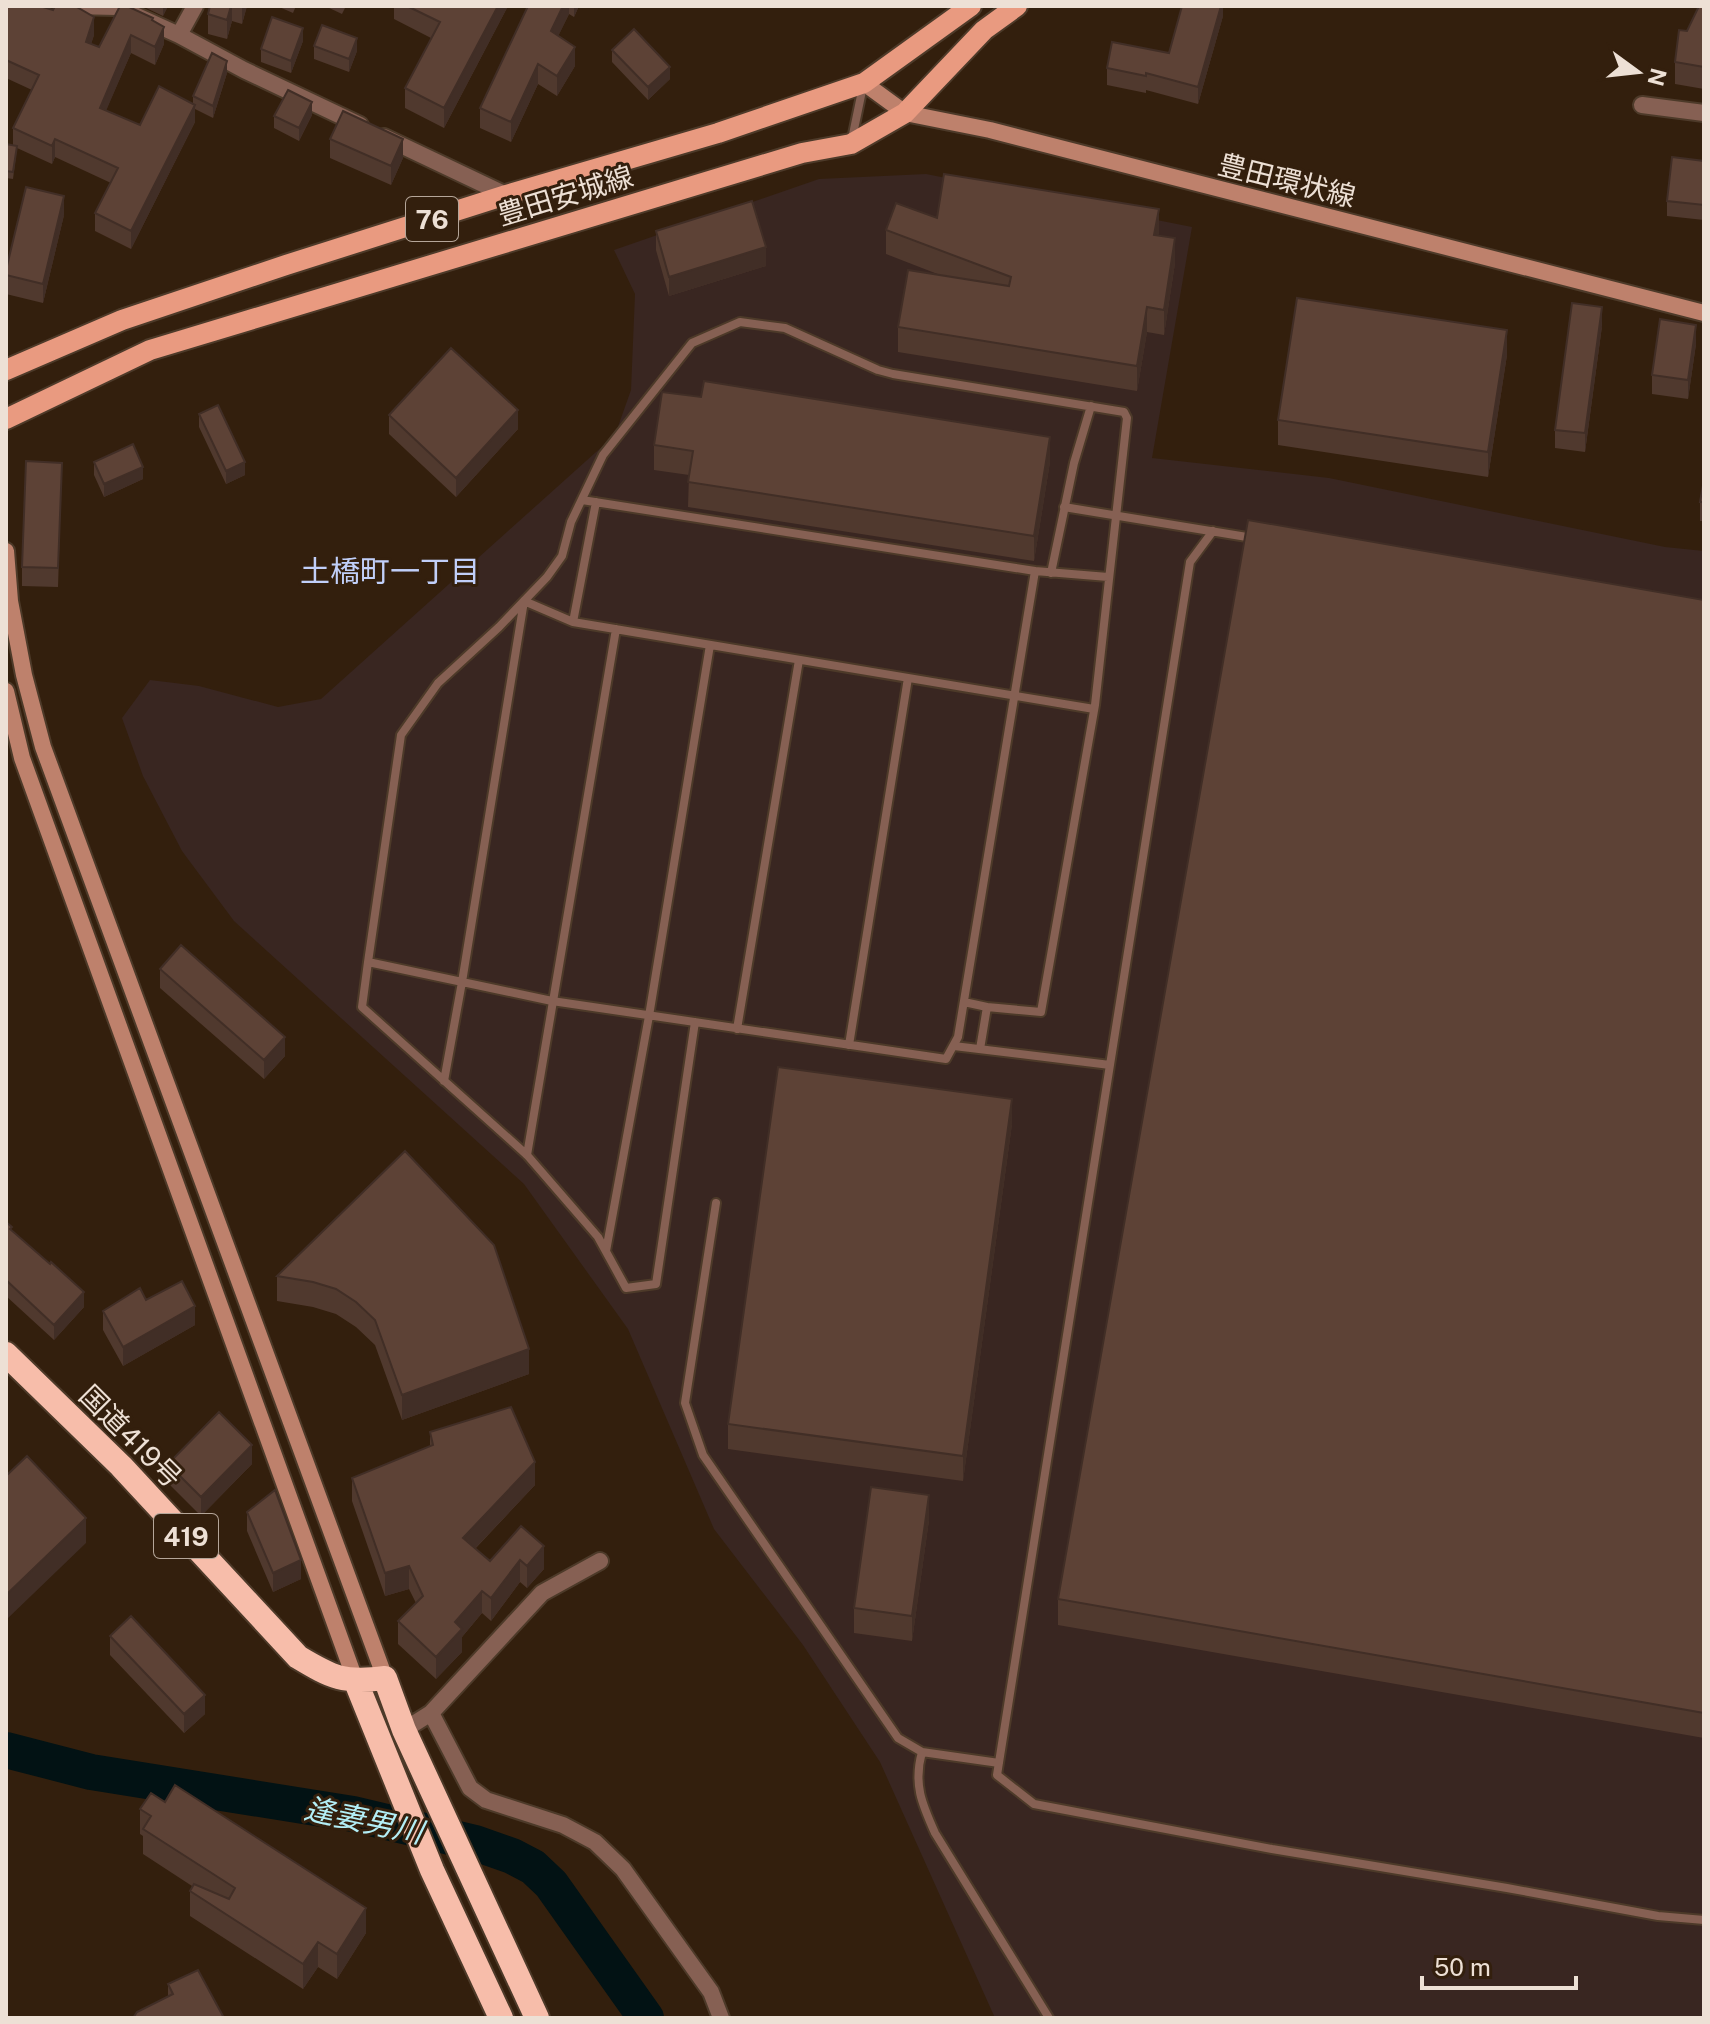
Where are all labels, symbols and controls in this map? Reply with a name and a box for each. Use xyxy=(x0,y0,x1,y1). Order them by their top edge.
north arrow xyxy=(1598,32,1678,112)
text: N xyxy=(1643,65,1672,89)
street label: 豊田環状線 xyxy=(1215,147,1359,213)
street label: 豊田安城線 xyxy=(493,159,637,231)
road number: 76 xyxy=(406,197,458,241)
district label: 土橋町一丁目 xyxy=(300,553,480,589)
street label: 国道419号 xyxy=(73,1378,189,1494)
road number: 419 xyxy=(154,1514,218,1558)
water label: 逢妻男川 xyxy=(302,1790,429,1851)
scale bar xyxy=(1422,1940,1576,1990)
text: 50 m xyxy=(1434,1953,1491,1981)

